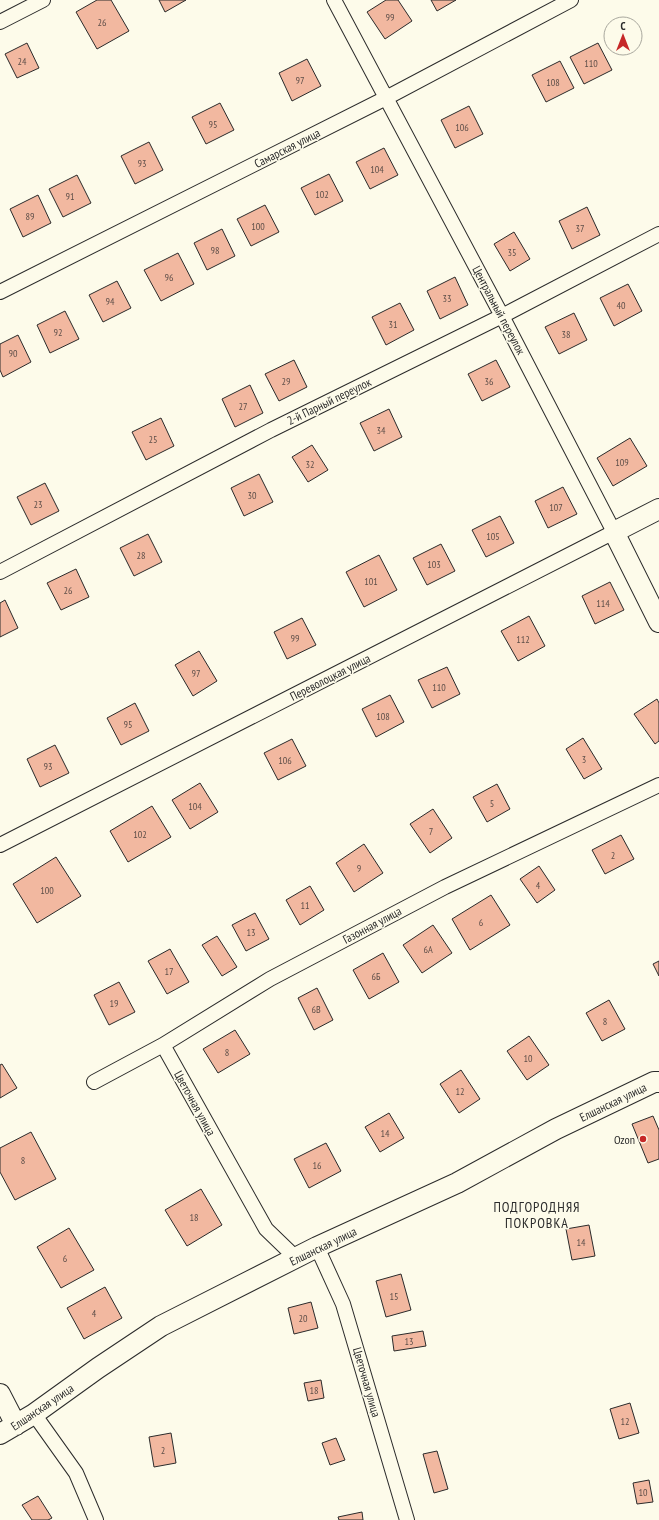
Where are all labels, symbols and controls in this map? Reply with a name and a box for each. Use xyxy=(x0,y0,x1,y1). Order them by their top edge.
house number: 99 xyxy=(386,11,395,24)
house number: 26 xyxy=(98,16,107,29)
north arrow xyxy=(603,16,643,56)
text: С xyxy=(620,19,626,33)
house number: 24 xyxy=(18,55,27,68)
house number: 110 xyxy=(584,57,598,70)
house number: 97 xyxy=(296,74,305,87)
house number: 108 xyxy=(546,76,560,89)
house number: 95 xyxy=(209,118,218,131)
house number: 106 xyxy=(455,121,469,134)
street label: Самарская улица xyxy=(251,125,323,171)
house number: 93 xyxy=(138,157,147,170)
house number: 104 xyxy=(370,163,384,176)
house number: 102 xyxy=(315,188,329,201)
house number: 91 xyxy=(66,190,75,203)
house number: 89 xyxy=(26,210,35,223)
house number: 100 xyxy=(251,220,265,233)
house number: 37 xyxy=(576,222,585,235)
house number: 98 xyxy=(211,244,220,257)
house number: 35 xyxy=(508,246,517,259)
street label: Центральный переулок xyxy=(469,263,529,357)
house number: 96 xyxy=(165,271,174,284)
house number: 33 xyxy=(443,292,452,305)
house number: 94 xyxy=(106,295,115,308)
house number: 40 xyxy=(617,299,626,312)
house number: 31 xyxy=(389,318,398,331)
house number: 92 xyxy=(54,326,63,339)
house number: 38 xyxy=(562,328,571,341)
house number: 90 xyxy=(9,347,18,360)
street label: 2-й Парный переулок xyxy=(284,374,374,428)
house number: 29 xyxy=(282,375,291,388)
house number: 36 xyxy=(485,375,494,388)
house number: 27 xyxy=(239,400,248,413)
house number: 34 xyxy=(377,424,386,437)
house number: 25 xyxy=(149,433,158,446)
house number: 109 xyxy=(615,456,629,469)
house number: 32 xyxy=(306,458,315,471)
house number: 30 xyxy=(248,489,257,502)
house number: 23 xyxy=(34,498,43,511)
house number: 107 xyxy=(549,501,563,514)
house number: 105 xyxy=(486,530,500,543)
house number: 28 xyxy=(137,549,146,562)
house number: 103 xyxy=(427,558,441,571)
house number: 101 xyxy=(364,575,378,588)
house number: 26 xyxy=(64,584,73,597)
house number: 114 xyxy=(596,597,610,610)
house number: 99 xyxy=(291,632,300,645)
house number: 112 xyxy=(516,633,530,646)
street label: Переволоцкая улица xyxy=(287,650,373,704)
house number: 97 xyxy=(192,667,201,680)
house number: 110 xyxy=(432,681,446,694)
house number: 108 xyxy=(376,710,390,723)
house number: 95 xyxy=(124,718,133,731)
house number: 3 xyxy=(582,753,586,766)
house number: 106 xyxy=(278,754,292,767)
house number: 93 xyxy=(44,760,53,773)
house number: 5 xyxy=(490,797,494,810)
house number: 104 xyxy=(188,800,202,813)
house number: 7 xyxy=(429,825,433,838)
house number: 102 xyxy=(133,828,147,841)
house number: 2 xyxy=(611,849,615,862)
house number: 9 xyxy=(357,862,361,875)
house number: 4 xyxy=(536,879,541,892)
house number: 100 xyxy=(40,884,54,897)
house number: 11 xyxy=(301,899,310,912)
street label: Газонная улица xyxy=(340,903,404,947)
house number: 6 xyxy=(479,916,484,929)
house number: 13 xyxy=(247,926,256,939)
house number: 6А xyxy=(423,943,433,956)
house number: 17 xyxy=(165,965,174,978)
house number: 6Б xyxy=(372,970,381,983)
house number: 19 xyxy=(110,997,119,1010)
house number: 6В xyxy=(311,1003,321,1016)
house number: 8 xyxy=(603,1015,607,1028)
house number: 8 xyxy=(225,1046,229,1059)
house number: 10 xyxy=(524,1052,533,1065)
street label: Цветочная улица xyxy=(171,1068,219,1138)
street label: Елшанская улица xyxy=(577,1079,649,1125)
house number: 12 xyxy=(456,1085,465,1098)
house number: 14 xyxy=(381,1127,390,1140)
place label: Ozon xyxy=(614,1132,635,1147)
marker: Ozon xyxy=(638,1134,648,1144)
house number: 8 xyxy=(21,1154,25,1167)
house number: 16 xyxy=(313,1159,322,1172)
district label: ПОДГОРОДНЯЯ ПОКРОВКА xyxy=(493,1198,581,1232)
house number: 18 xyxy=(190,1211,199,1224)
street label: Елшанская улица xyxy=(287,1223,359,1269)
house number: 14 xyxy=(577,1236,586,1249)
house number: 6 xyxy=(63,1252,68,1265)
house number: 15 xyxy=(390,1290,399,1303)
house number: 4 xyxy=(92,1307,97,1320)
house number: 20 xyxy=(299,1312,308,1325)
house number: 13 xyxy=(405,1335,414,1348)
street label: Цветочная улица xyxy=(350,1345,384,1419)
street label: Елшанская улица xyxy=(8,1380,76,1434)
house number: 18 xyxy=(310,1384,319,1397)
house number: 12 xyxy=(621,1415,630,1428)
house number: 2 xyxy=(161,1444,165,1457)
house number: 10 xyxy=(639,1486,648,1499)

